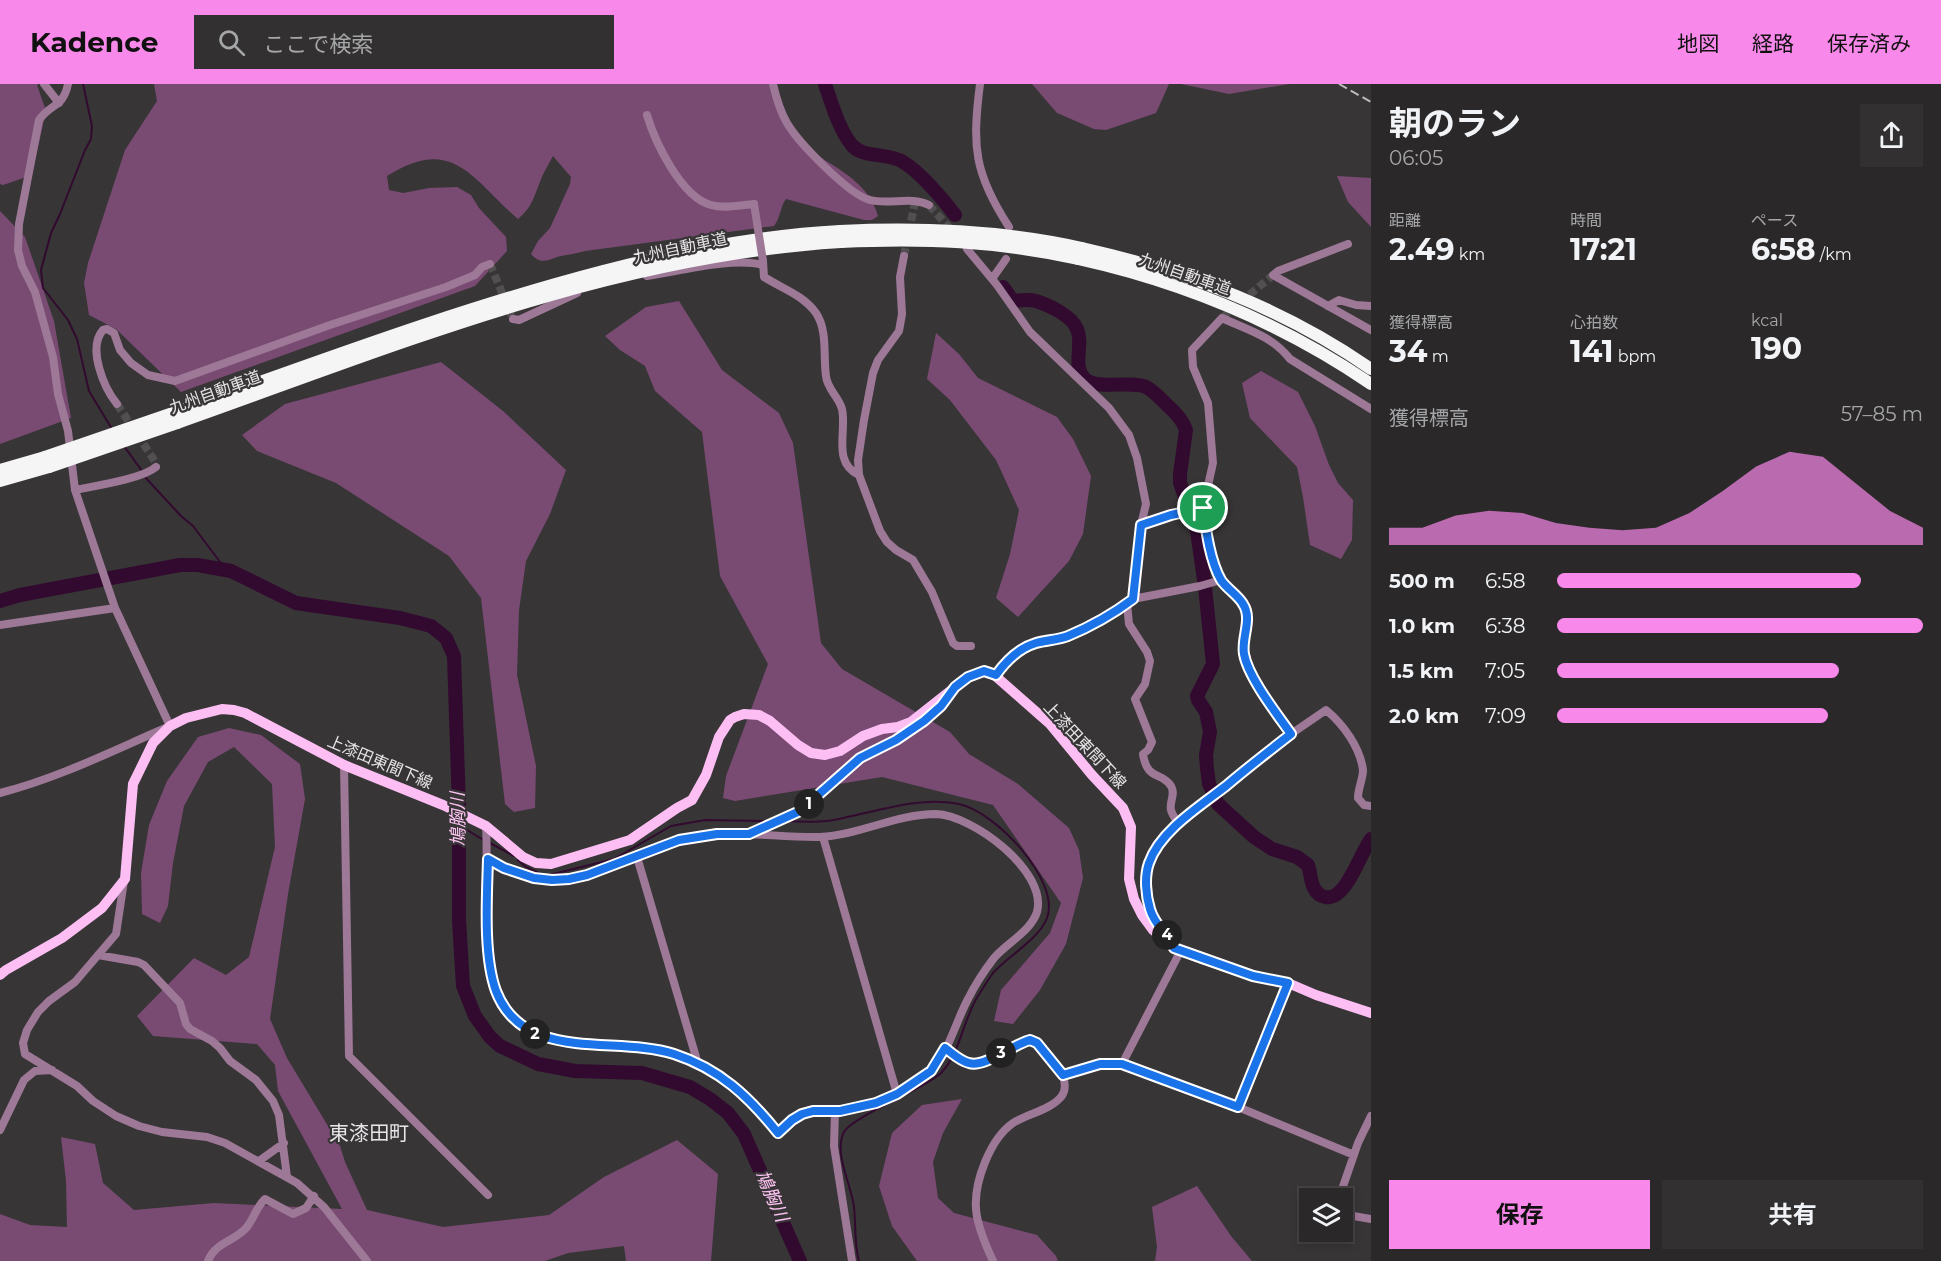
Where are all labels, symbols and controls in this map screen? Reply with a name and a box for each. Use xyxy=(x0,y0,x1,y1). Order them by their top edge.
search box xyxy=(194,15,614,69)
text: Kadence xyxy=(30,25,158,59)
icon: search xyxy=(215,26,248,59)
text: ここで検索 xyxy=(263,31,373,58)
text: 地図 xyxy=(1677,31,1719,56)
text: 経路 xyxy=(1752,31,1794,56)
text: 保存済み xyxy=(1827,31,1911,56)
text: 朝のラン xyxy=(1389,103,1521,143)
button: share xyxy=(1860,104,1923,167)
text: 06:05 xyxy=(1389,146,1443,170)
text: 距離 xyxy=(1389,211,1421,230)
text: 時間 xyxy=(1570,211,1602,230)
text: ペース xyxy=(1751,211,1798,230)
street label: 九州自動車道 xyxy=(631,229,729,267)
text: 2.49 xyxy=(1389,231,1455,268)
text: 17:21 xyxy=(1570,231,1637,268)
text: 6:58 xyxy=(1751,231,1816,268)
text: km xyxy=(1455,245,1485,264)
text: /km xyxy=(1816,245,1852,264)
street label: 九州自動車道 xyxy=(1137,249,1233,299)
text: kcal xyxy=(1751,311,1783,330)
text: 獲得標高 xyxy=(1389,313,1453,332)
text: 心拍数 xyxy=(1570,313,1618,332)
text: 190 xyxy=(1751,330,1802,367)
text: 34 xyxy=(1389,333,1427,370)
text: 141 xyxy=(1570,333,1613,370)
text: m xyxy=(1427,347,1449,366)
text: bpm xyxy=(1613,347,1656,366)
street label: 九州自動車道 xyxy=(167,367,263,417)
text: 57–85 m xyxy=(1841,402,1923,426)
text: 獲得標高 xyxy=(1389,406,1469,430)
pin xyxy=(1177,482,1228,533)
icon: arrive xyxy=(1186,491,1219,524)
text: 500 m xyxy=(1389,569,1455,593)
text: 6:58 xyxy=(1485,569,1526,593)
text: 1.0 km xyxy=(1389,614,1455,638)
text: 6:38 xyxy=(1485,614,1525,638)
text: 1.5 km xyxy=(1389,659,1454,683)
text: 7:05 xyxy=(1485,659,1525,683)
street label: 上漆田東間下線 xyxy=(1040,698,1130,792)
text: 2.0 km xyxy=(1389,704,1459,728)
text: 7:09 xyxy=(1485,704,1526,728)
street label: 上漆田東間下線 xyxy=(325,731,435,793)
pin: 1 xyxy=(794,789,824,819)
water label: 鳩胸川 xyxy=(446,790,469,846)
text: 1 xyxy=(806,794,812,813)
pin: 4 xyxy=(1152,920,1182,950)
text: 4 xyxy=(1161,925,1173,944)
pin: 2 xyxy=(520,1019,550,1049)
text: 2 xyxy=(530,1024,540,1043)
pin: 3 xyxy=(986,1038,1016,1068)
text: 3 xyxy=(996,1043,1006,1062)
district label: 東漆田町 xyxy=(329,1121,409,1145)
water label: 鳩胸川 xyxy=(751,1167,794,1227)
button: 保存 xyxy=(1389,1180,1650,1249)
button: 共有 xyxy=(1662,1180,1923,1249)
map controls xyxy=(1299,1188,1353,1242)
button: layers xyxy=(1299,1188,1353,1242)

